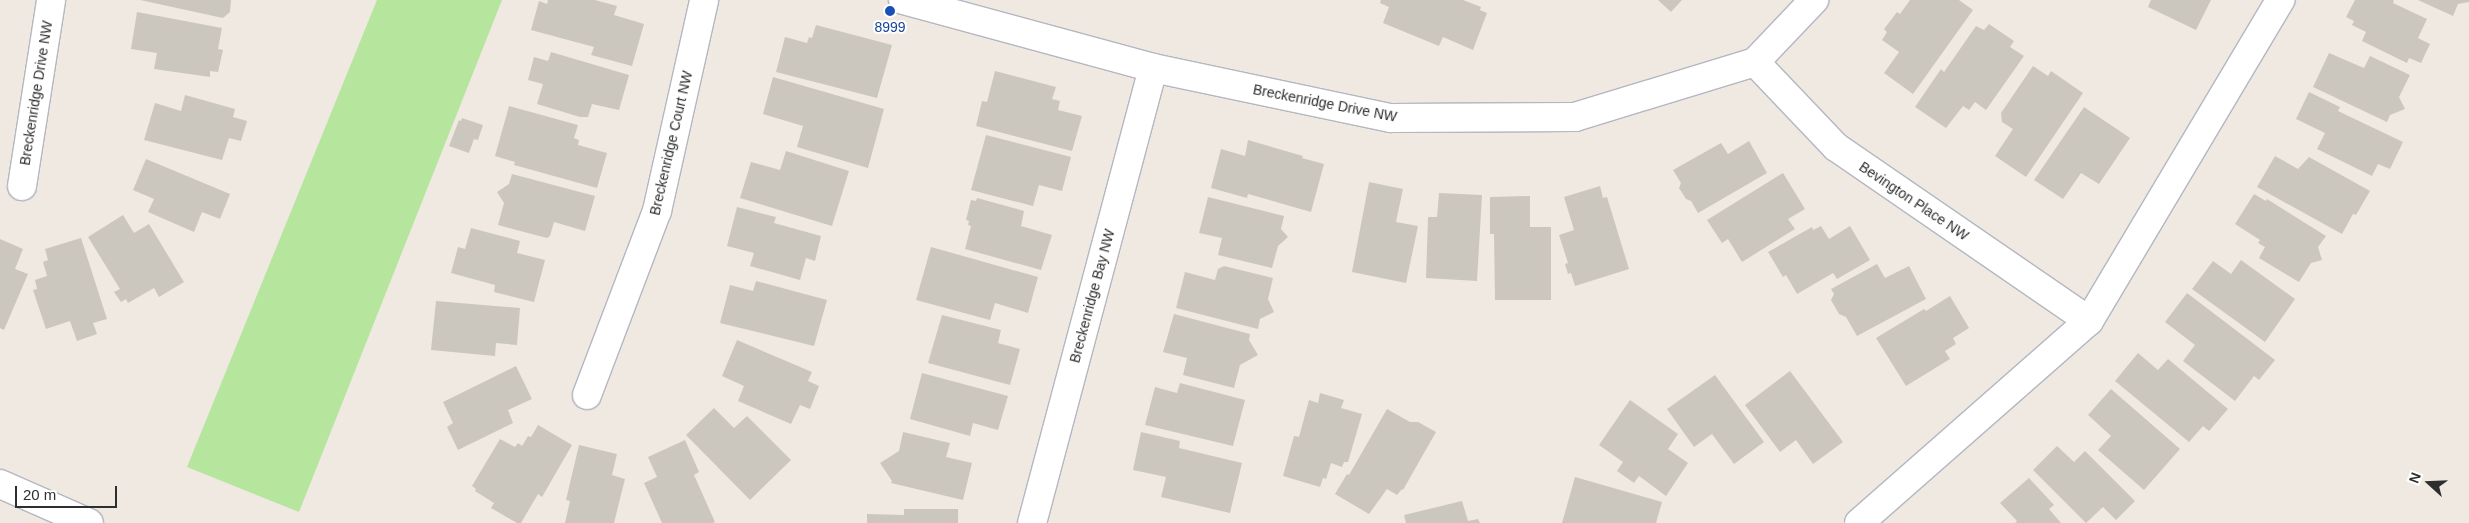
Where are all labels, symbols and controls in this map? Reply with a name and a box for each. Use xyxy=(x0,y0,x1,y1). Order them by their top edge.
marker: 8999 xyxy=(884,5,896,17)
street label: Breckenridge Drive NW xyxy=(16,19,56,167)
place label: 8999 xyxy=(874,19,906,35)
street label: Breckenridge Court NW xyxy=(646,69,696,217)
street label: Breckenridge Drive NW xyxy=(1252,81,1398,125)
street label: Bevington Place NW xyxy=(1856,158,1972,244)
street label: Breckenridge Bay NW xyxy=(1066,227,1118,365)
north arrow xyxy=(2404,458,2454,508)
text: N xyxy=(2406,470,2424,485)
scale bar xyxy=(18,476,120,508)
text: 20 m xyxy=(23,486,56,503)

